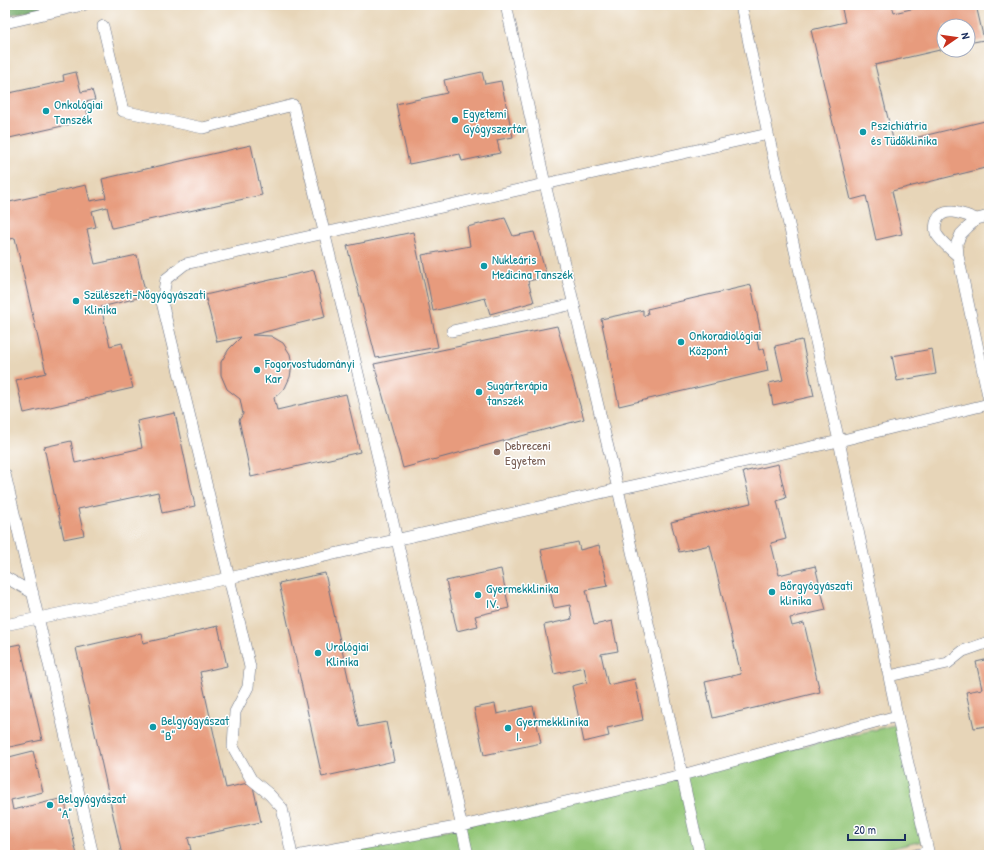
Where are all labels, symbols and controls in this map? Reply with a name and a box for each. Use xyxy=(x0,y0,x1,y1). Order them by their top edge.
north arrow xyxy=(936,18,976,58)
text: N xyxy=(958,31,973,40)
place label: Onkológiai Tanszék xyxy=(54,95,103,128)
place label: Egyetemi Gyógyszertár xyxy=(463,104,527,137)
marker: Onkológiai Tanszék xyxy=(41,106,51,116)
marker: Egyetemi Gyógyszertár xyxy=(450,115,460,125)
place label: Pszichiátria és Tüdőklinika xyxy=(871,116,937,149)
marker: Pszichiátria és Tüdőklinika xyxy=(858,127,868,137)
place label: Nukleáris Medicina Tanszék xyxy=(492,250,574,283)
marker: Nukleáris Medicina Tanszék xyxy=(479,261,489,271)
place label: Szülészeti-Nőgyógyászati Klinika xyxy=(84,285,206,318)
marker: Szülészeti-Nőgyógyászati Klinika xyxy=(71,296,81,306)
place label: Onkoradiológiai Központ xyxy=(689,326,761,359)
marker: Onkoradiológiai Központ xyxy=(676,337,686,347)
place label: Fogorvostudományi Kar xyxy=(264,354,355,387)
marker: Fogorvostudományi Kar xyxy=(252,365,262,375)
place label: Sugárterápia tanszék xyxy=(487,376,547,409)
marker: Sugárterápia tanszék xyxy=(474,387,484,397)
place label: Debreceni Egyetem xyxy=(505,436,551,469)
marker: Debreceni Egyetem xyxy=(492,447,502,457)
place label: Bőrgyógyászati klinika xyxy=(780,576,853,609)
place label: Gyermekklinika IV. xyxy=(486,579,558,612)
marker: Bőrgyógyászati klinika xyxy=(767,587,777,597)
marker: Gyermekklinika IV. xyxy=(473,590,483,600)
place label: Urológiai Klinika xyxy=(326,637,369,670)
marker: Urológiai Klinika xyxy=(313,648,323,658)
place label: Belgyógyászat "B" xyxy=(161,711,230,744)
place label: Gyermekklinika I. xyxy=(516,712,588,745)
marker: Belgyógyászat "B" xyxy=(148,722,158,732)
marker: Gyermekklinika I. xyxy=(503,723,513,733)
place label: Belgyógyászat "A" xyxy=(58,789,127,822)
marker: Belgyógyászat "A" xyxy=(45,800,55,810)
scale bar xyxy=(848,816,905,842)
text: 20 m xyxy=(854,821,876,838)

